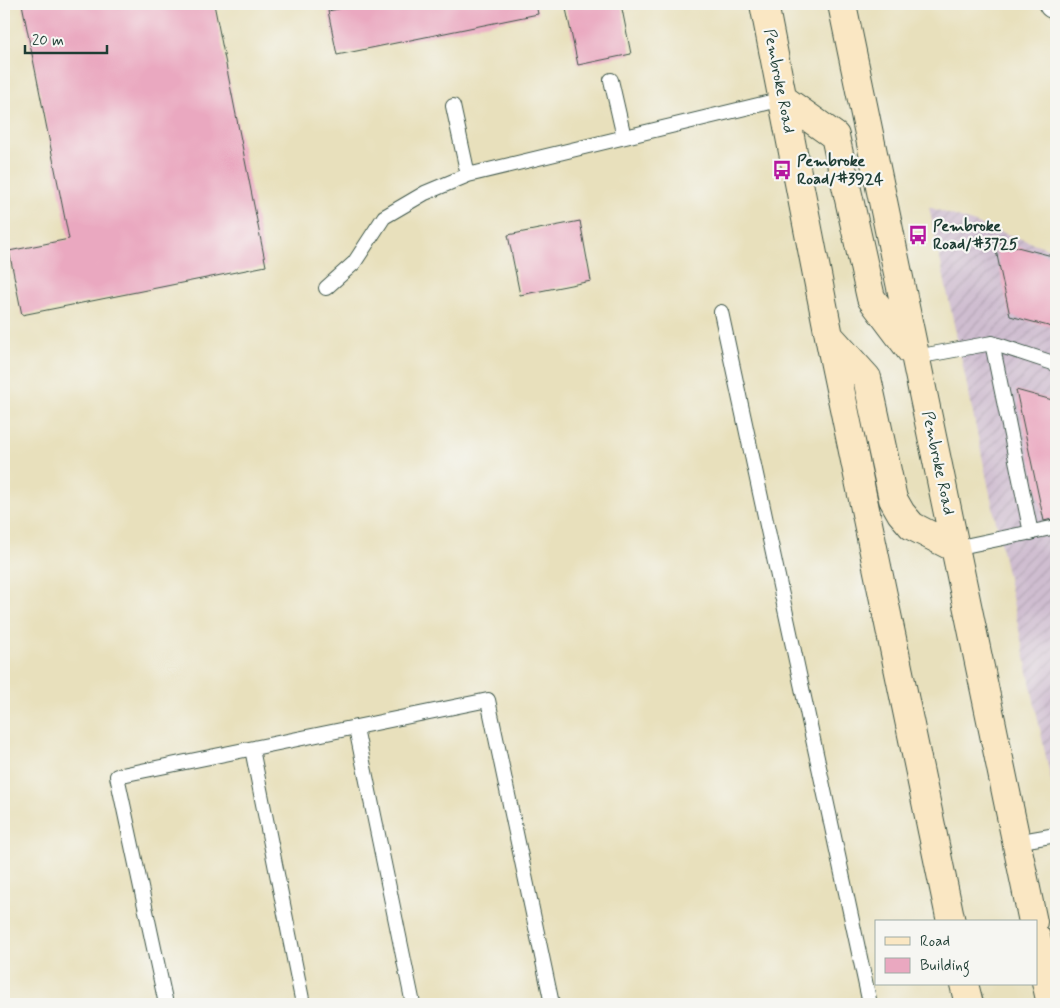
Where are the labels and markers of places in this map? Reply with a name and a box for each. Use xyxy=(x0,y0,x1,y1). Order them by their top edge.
place label: Pembroke Road/#3924 xyxy=(797,151,884,190)
bus stop icon: Pembroke Road/#3924 xyxy=(771,159,793,181)
place label: Pembroke Road/#3725 xyxy=(933,216,1019,255)
bus stop icon: Pembroke Road/#3725 xyxy=(907,224,929,246)

